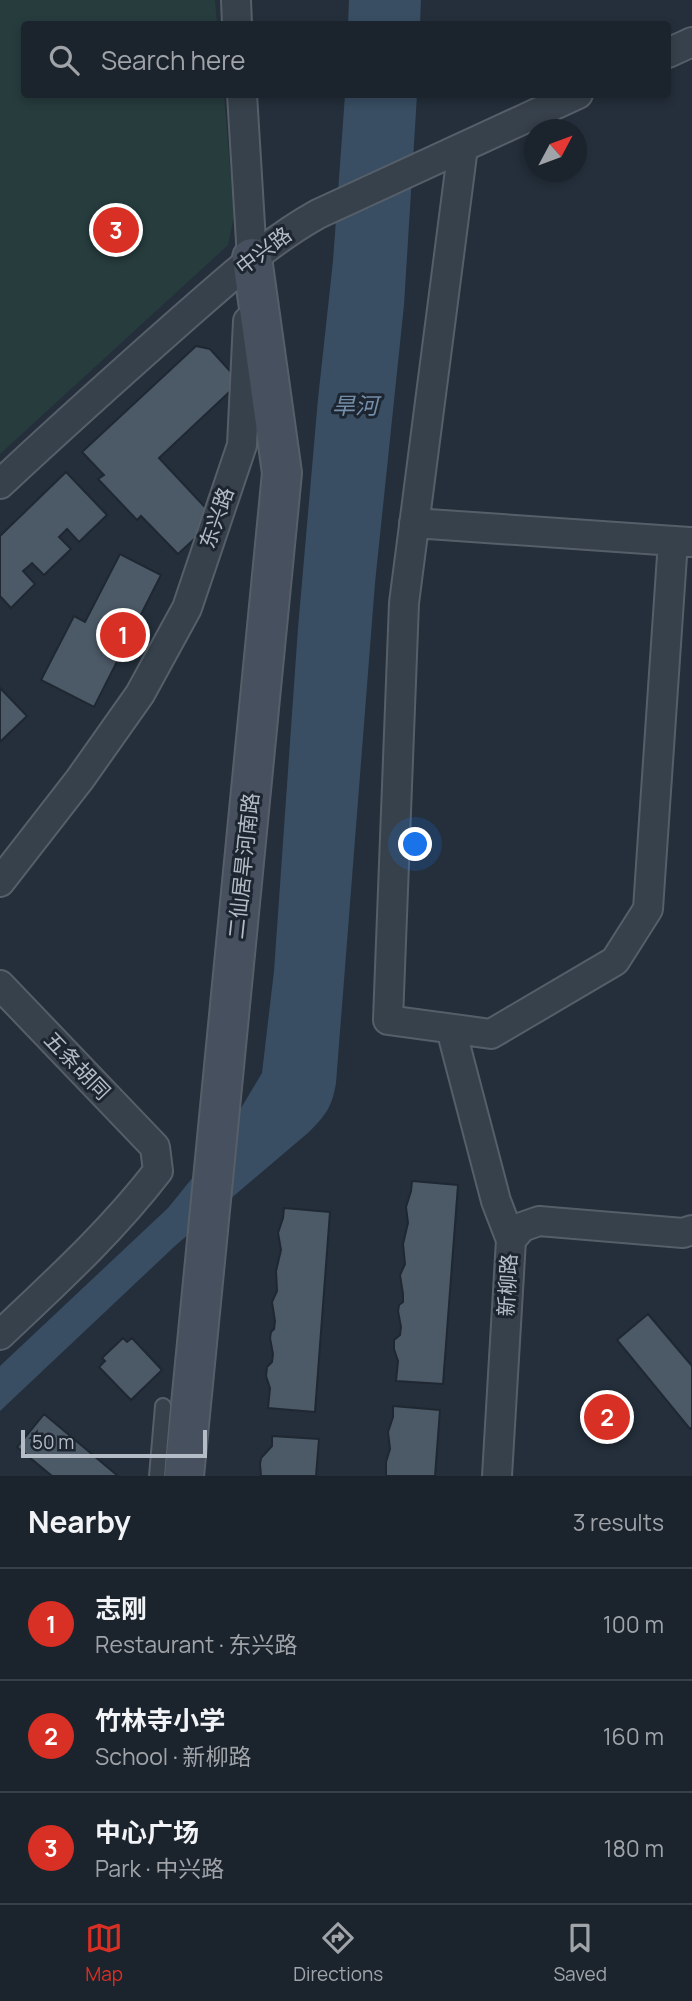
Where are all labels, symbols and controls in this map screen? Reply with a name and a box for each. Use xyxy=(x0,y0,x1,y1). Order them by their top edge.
search box xyxy=(21,21,671,98)
icon: search xyxy=(45,41,83,79)
text: Search here xyxy=(101,42,246,78)
north arrow xyxy=(524,119,587,182)
pin: 3 xyxy=(93,204,139,256)
street label: 中兴路 xyxy=(230,220,297,280)
water label: 旱河 xyxy=(332,389,382,421)
street label: 东兴路 xyxy=(193,483,240,552)
pin: 1 xyxy=(100,609,146,661)
street label: 二仙居旱河南路 xyxy=(221,791,265,940)
your location xyxy=(398,827,432,861)
street label: 五条胡同 xyxy=(38,1025,117,1105)
street label: 新柳路 xyxy=(491,1253,523,1317)
pin: 2 xyxy=(584,1391,630,1443)
scale bar xyxy=(21,1427,206,1459)
text: 50 m xyxy=(32,1429,74,1455)
text: Nearby xyxy=(28,1501,131,1542)
text: 3 results xyxy=(573,1506,664,1538)
text: 志刚 xyxy=(95,1590,147,1626)
text: 1 xyxy=(46,1608,56,1640)
text: 100 m xyxy=(603,1608,664,1640)
text: Restaurant · 东兴路 xyxy=(95,1628,298,1660)
text: 竹林寺小学 xyxy=(95,1702,225,1738)
text: 2 xyxy=(44,1720,58,1752)
text: 160 m xyxy=(603,1720,664,1752)
text: School · 新柳路 xyxy=(95,1740,252,1772)
text: 中心广场 xyxy=(95,1814,199,1850)
text: 3 xyxy=(44,1832,58,1864)
text: 180 m xyxy=(604,1832,664,1864)
text: Park · 中兴路 xyxy=(95,1852,224,1884)
tab: Map xyxy=(85,1919,123,1987)
tab: Directions xyxy=(293,1919,383,1987)
tab: Saved xyxy=(553,1919,607,1987)

